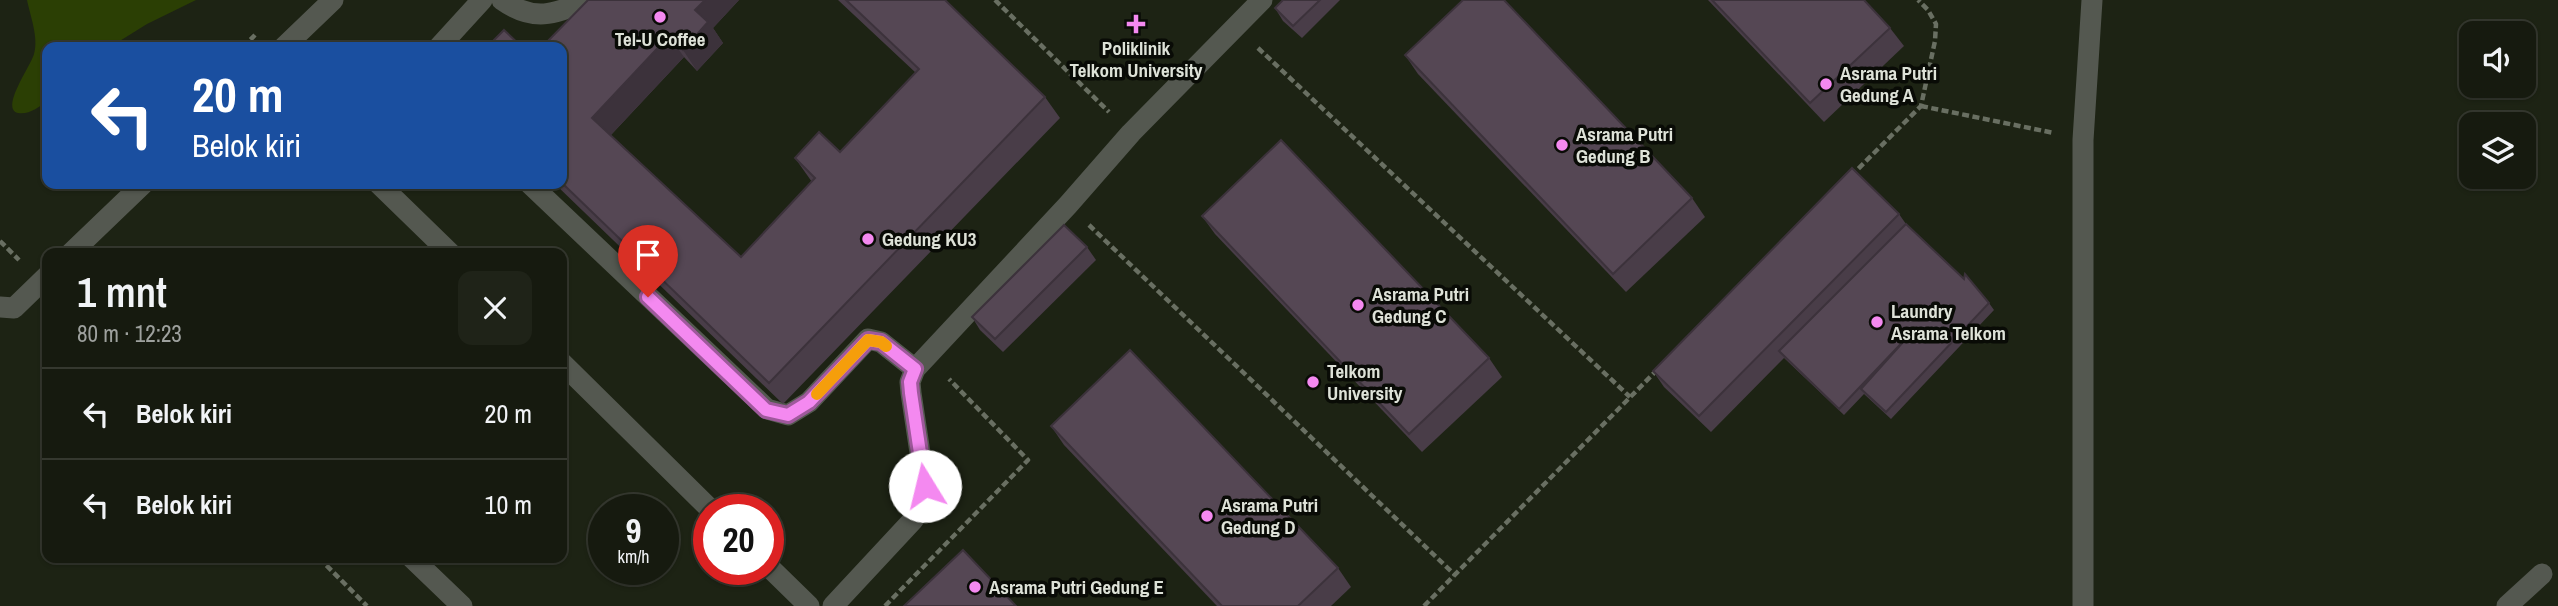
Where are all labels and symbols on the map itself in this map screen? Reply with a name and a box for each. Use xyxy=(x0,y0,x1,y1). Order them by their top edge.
marker: Tel-U Coffee xyxy=(652,9,668,25)
marker: Poliklinik Telkom University xyxy=(1126,14,1146,34)
place label: Tel-U Coffee xyxy=(615,26,706,52)
place label: Poliklinik Telkom University xyxy=(1069,35,1203,83)
place label: Asrama Putri Gedung A xyxy=(1840,60,1937,108)
marker: Asrama Putri Gedung A xyxy=(1818,76,1834,92)
place label: Asrama Putri Gedung B xyxy=(1576,121,1673,169)
marker: Asrama Putri Gedung B xyxy=(1554,137,1570,153)
pin xyxy=(618,225,678,297)
place label: Gedung KU3 xyxy=(882,226,977,252)
marker: Gedung KU3 xyxy=(860,231,876,247)
place label: Asrama Putri Gedung C xyxy=(1372,281,1469,329)
marker: Asrama Putri Gedung C xyxy=(1350,297,1366,313)
place label: Laundry Asrama Telkom xyxy=(1891,298,2006,346)
marker: Laundry Asrama Telkom xyxy=(1869,314,1885,330)
place label: Telkom University xyxy=(1327,358,1403,406)
marker: Telkom University xyxy=(1305,374,1321,390)
position arrow xyxy=(888,449,962,523)
place label: Asrama Putri Gedung D xyxy=(1221,492,1318,540)
speed limit sign: 20 xyxy=(693,494,784,585)
marker: Asrama Putri Gedung D xyxy=(1199,508,1215,524)
place label: Asrama Putri Gedung E xyxy=(989,574,1164,600)
marker: Asrama Putri Gedung E xyxy=(967,579,983,595)

